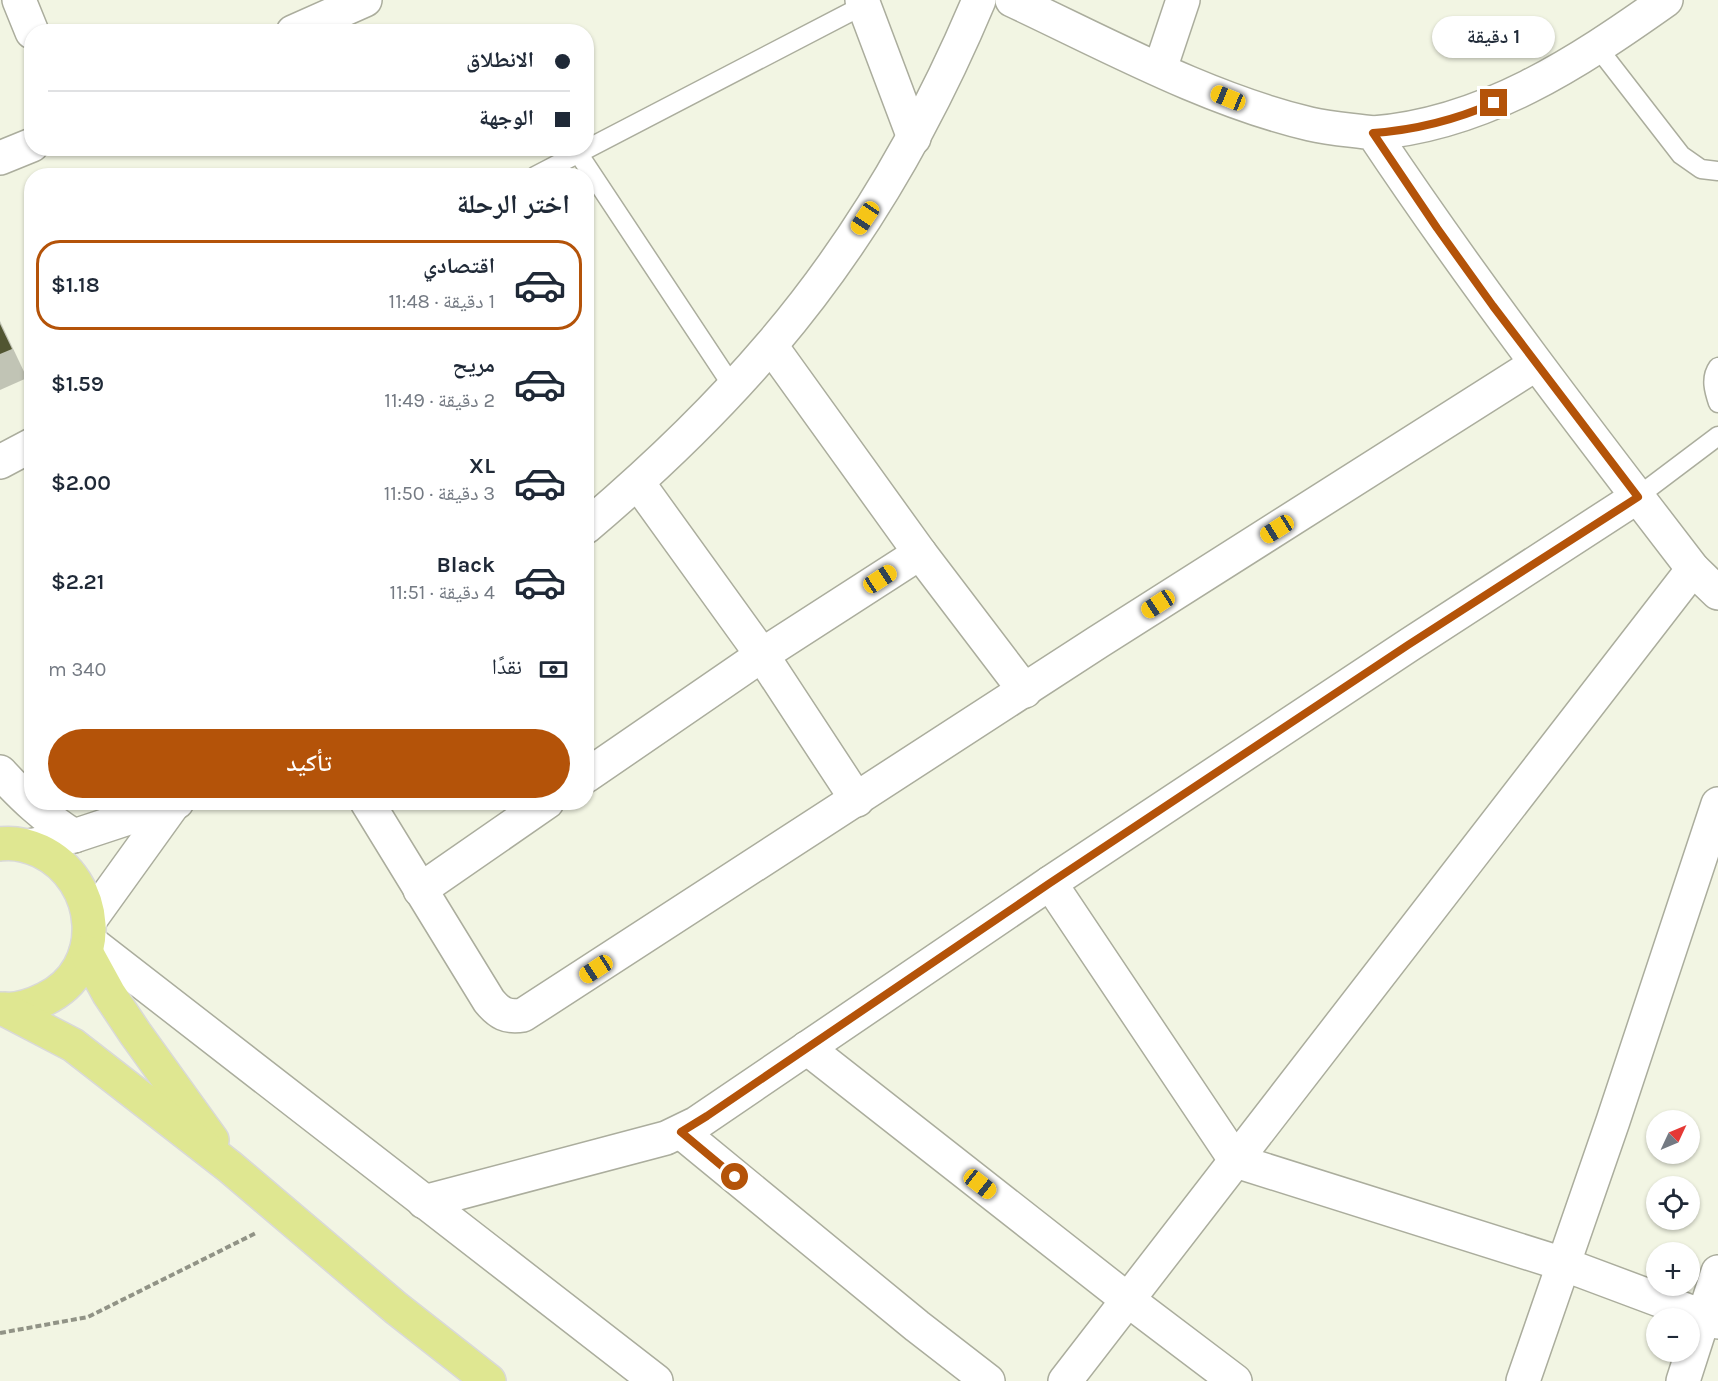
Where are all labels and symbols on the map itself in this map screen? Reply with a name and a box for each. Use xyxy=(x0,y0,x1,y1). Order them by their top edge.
callout: 1 دقيقة xyxy=(1432,16,1556,58)
car xyxy=(1208,83,1248,113)
route end xyxy=(1480,89,1507,116)
car xyxy=(847,198,883,238)
car xyxy=(1257,512,1297,546)
car xyxy=(860,562,900,596)
car xyxy=(1138,587,1178,621)
car xyxy=(576,952,616,986)
north arrow xyxy=(1646,1110,1700,1164)
route start xyxy=(721,1163,748,1190)
car xyxy=(960,1166,1000,1202)

